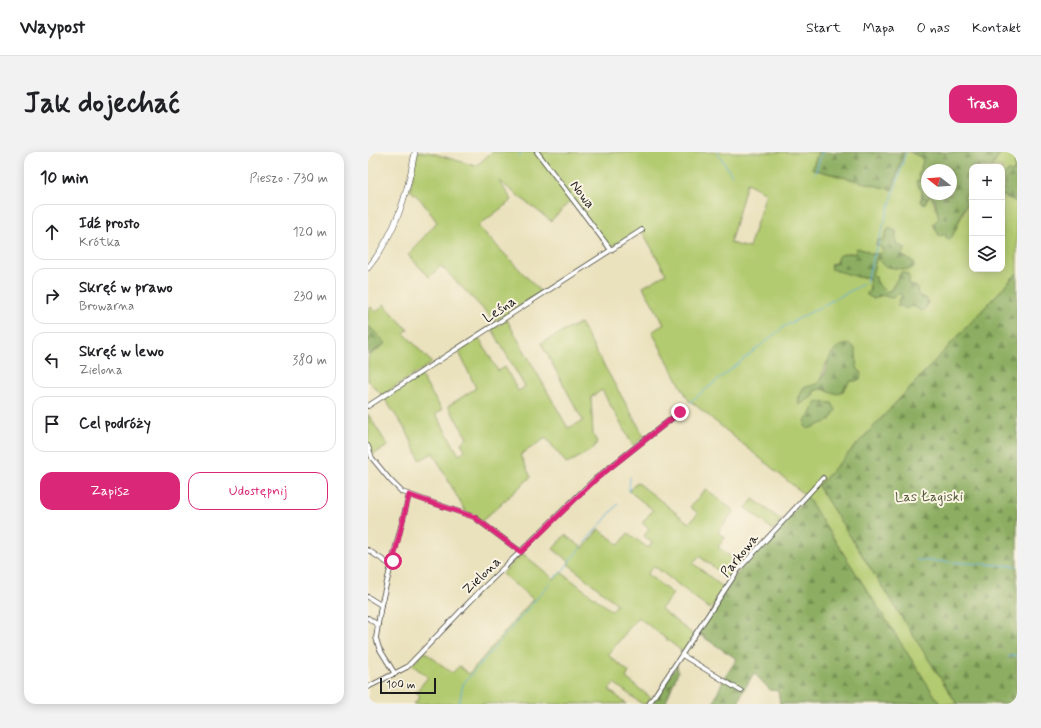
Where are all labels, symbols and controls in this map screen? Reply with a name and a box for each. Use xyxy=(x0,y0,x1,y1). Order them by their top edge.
text: Waypost xyxy=(20,15,85,40)
text: Start xyxy=(806,19,841,37)
text: Mapa xyxy=(863,19,895,37)
text: O nas xyxy=(917,19,950,37)
text: Kontakt xyxy=(972,19,1021,37)
button: Trasa xyxy=(949,85,1017,123)
text: Jak dojechać xyxy=(24,86,180,123)
north arrow xyxy=(921,164,957,200)
map controls xyxy=(969,164,1005,272)
button: + xyxy=(969,164,1005,200)
text: 10 min xyxy=(40,167,89,189)
text: Pieszo · 730 m xyxy=(249,170,328,187)
street label: Nowa xyxy=(566,177,599,212)
button: − xyxy=(969,200,1005,236)
text: Idź prosto xyxy=(79,214,140,234)
icon: ahead xyxy=(41,221,63,243)
text: 120 m xyxy=(293,224,327,241)
text: Krótka xyxy=(79,234,121,251)
button: layers xyxy=(969,236,1005,272)
text: Skręć w prawo xyxy=(79,278,173,298)
icon: right xyxy=(41,285,63,307)
text: 230 m xyxy=(293,288,327,305)
street label: Leśna xyxy=(480,293,520,327)
text: Browarna xyxy=(79,298,134,315)
text: Skręć w lewo xyxy=(79,342,164,362)
icon: left xyxy=(41,349,63,371)
text: 380 m xyxy=(292,352,327,369)
text: Zielona xyxy=(79,362,123,379)
route end xyxy=(671,403,689,421)
icon: arrive xyxy=(41,413,63,435)
text: Cel podróży xyxy=(79,414,151,434)
button: Zapisz xyxy=(40,472,180,510)
button: Udostępnij xyxy=(188,472,328,510)
park label: Las Łagiski xyxy=(895,488,963,506)
street label: Parkowa xyxy=(717,530,763,581)
route start xyxy=(384,552,402,570)
street label: Zielona xyxy=(459,553,505,599)
scale bar xyxy=(380,676,436,695)
text: 100 m xyxy=(386,678,416,692)

